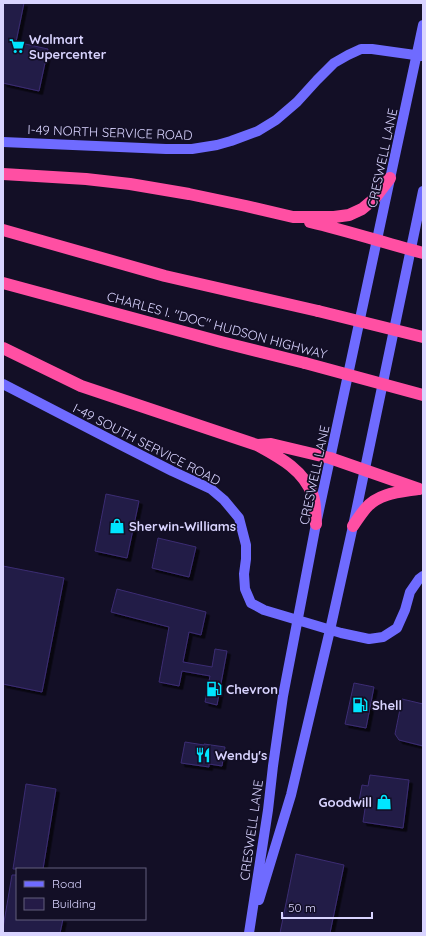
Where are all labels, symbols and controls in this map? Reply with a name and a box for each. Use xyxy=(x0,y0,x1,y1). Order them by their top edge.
place label: Walmart Supercenter xyxy=(29,31,107,62)
supermarket icon: Walmart Supercenter xyxy=(8,37,26,55)
street label: CRESWELL LANE xyxy=(364,107,400,209)
street label: I-49 NORTH SERVICE ROAD xyxy=(27,121,193,143)
street label: CHARLES I. "DOC" HUDSON HIGHWAY xyxy=(105,288,330,362)
street label: I-49 SOUTH SERVICE ROAD xyxy=(70,400,224,488)
street label: CRESWELL LANE xyxy=(296,424,332,526)
shop icon: Sherwin-Williams xyxy=(108,517,126,535)
place label: Sherwin-Williams xyxy=(129,518,236,534)
fuel station icon: Chevron xyxy=(205,680,223,698)
place label: Chevron xyxy=(226,681,278,697)
fuel station icon: Shell xyxy=(351,696,369,714)
place label: Shell xyxy=(372,697,402,713)
restaurant icon: Wendy's xyxy=(194,746,212,764)
place label: Wendy's xyxy=(215,747,267,763)
street label: CRESWELL LANE xyxy=(236,779,266,881)
shop icon: Goodwill xyxy=(375,793,393,811)
place label: Goodwill xyxy=(318,794,372,810)
legend xyxy=(16,868,146,920)
text: Road xyxy=(52,876,82,891)
scale bar xyxy=(282,894,372,920)
text: Building xyxy=(52,896,96,911)
text: 50 m xyxy=(288,900,316,915)

